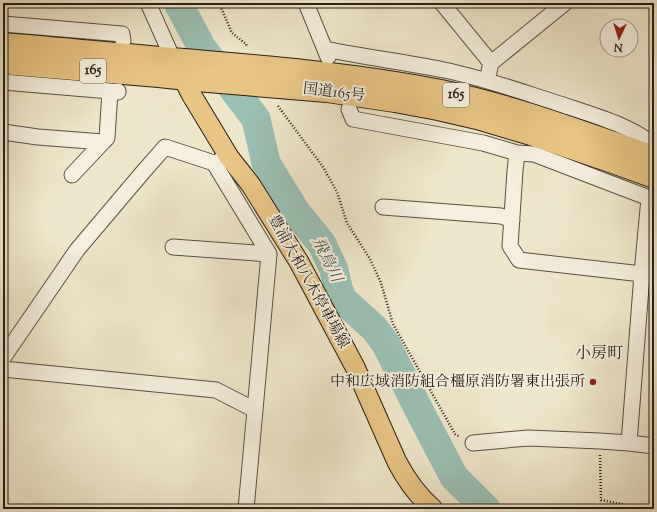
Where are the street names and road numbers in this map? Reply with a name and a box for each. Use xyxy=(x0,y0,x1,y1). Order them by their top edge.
road number: 165 xyxy=(80,59,106,83)
street label: 国道165号 xyxy=(302,79,366,107)
road number: 165 xyxy=(443,83,469,107)
street label: 豊浦大和八木停車場線 xyxy=(262,211,354,353)

